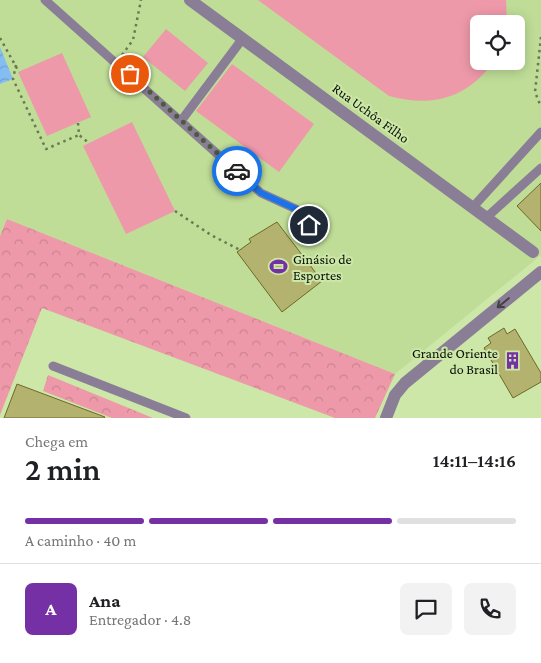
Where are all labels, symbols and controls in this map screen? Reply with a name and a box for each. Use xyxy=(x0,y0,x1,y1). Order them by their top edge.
map controls xyxy=(470,15,525,70)
button: locate xyxy=(470,15,525,70)
pin xyxy=(109,53,151,95)
icon: bag xyxy=(116,60,144,88)
street label: Rua Uchôa Filho xyxy=(329,80,413,146)
courier xyxy=(212,146,262,196)
icon: car xyxy=(223,157,251,185)
pin xyxy=(288,204,330,246)
icon: home xyxy=(295,211,323,239)
place label: Ginásio de Esportes xyxy=(293,251,352,283)
sports icon: Ginásio de Esportes xyxy=(269,257,289,277)
one-way arrow xyxy=(497,298,510,309)
place label: Grande Oriente do Brasil xyxy=(412,345,498,377)
building icon: Grande Oriente do Brasil xyxy=(502,351,522,371)
text: Chega em xyxy=(25,433,88,450)
text: 14:11–14:16 xyxy=(433,450,516,471)
text: 2 min xyxy=(25,451,100,487)
text: A caminho · 40 m xyxy=(25,532,136,549)
button: chat xyxy=(400,583,452,635)
button: phone xyxy=(464,583,516,635)
text: Ana xyxy=(89,590,120,611)
text: A xyxy=(45,598,57,619)
text: Entregador · 4.8 xyxy=(89,611,191,628)

